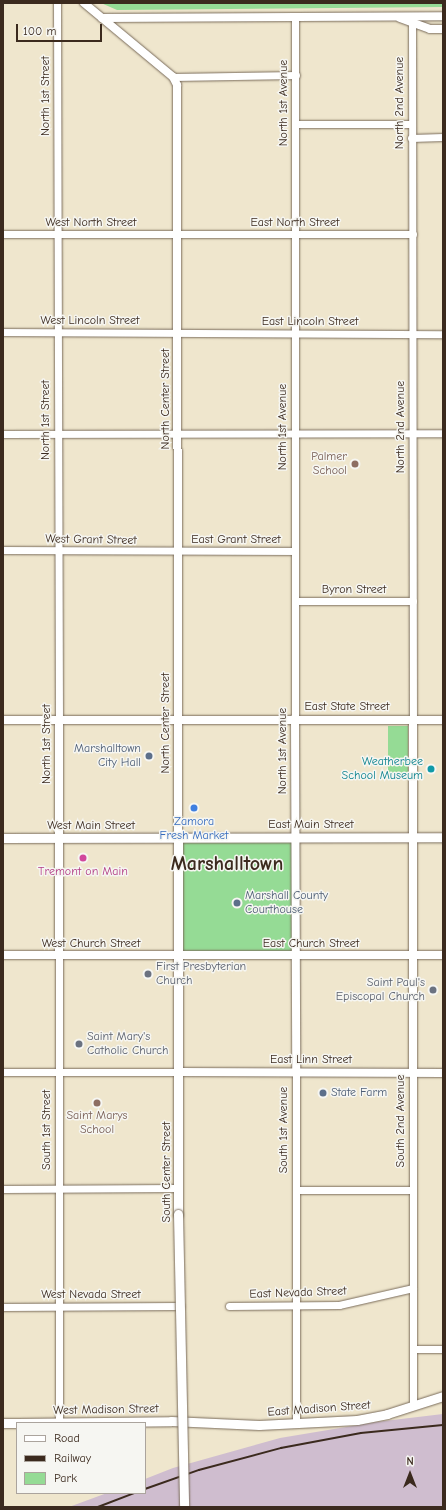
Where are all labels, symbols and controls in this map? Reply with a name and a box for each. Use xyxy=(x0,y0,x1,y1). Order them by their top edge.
scale bar xyxy=(18,16,104,42)
text: 100 m xyxy=(23,24,56,38)
street label: North 1st Street xyxy=(39,56,53,136)
street label: North 2nd Avenue xyxy=(393,57,407,149)
street label: North 1st Avenue xyxy=(277,60,291,146)
street label: West North Street xyxy=(46,216,136,230)
street label: East North Street xyxy=(251,216,339,230)
street label: West Lincoln Street xyxy=(41,314,139,328)
street label: East Lincoln Street xyxy=(262,315,358,329)
street label: North Center Street xyxy=(159,349,173,449)
street label: North 1st Street xyxy=(39,380,53,460)
street label: North 2nd Avenue xyxy=(394,381,408,473)
street label: North 1st Avenue xyxy=(276,384,290,470)
place label: Palmer School xyxy=(311,450,347,478)
marker: Palmer School xyxy=(350,459,360,469)
street label: West Grant Street xyxy=(45,532,137,548)
street label: East Grant Street xyxy=(191,533,281,547)
street label: Byron Street xyxy=(322,583,386,597)
street label: North Center Street xyxy=(159,673,173,773)
street label: East State Street xyxy=(305,700,389,714)
street label: North 1st Street xyxy=(40,704,54,784)
street label: North 1st Avenue xyxy=(276,708,290,794)
place label: Marshalltown City Hall xyxy=(74,742,141,770)
marker: Marshalltown City Hall xyxy=(144,751,154,761)
place label: Weatherbee School Museum xyxy=(342,755,423,783)
marker: Weatherbee School Museum xyxy=(426,764,436,774)
marker: Zamora Fresh Market xyxy=(189,803,199,813)
place label: Zamora Fresh Market xyxy=(160,815,228,843)
street label: East Main Street xyxy=(268,818,354,832)
street label: West Main Street xyxy=(47,819,135,833)
district label: Marshalltown xyxy=(171,851,283,875)
marker: Tremont on Main xyxy=(78,853,88,863)
place label: Tremont on Main xyxy=(38,865,128,879)
place label: Marshall County Courthouse xyxy=(245,889,328,917)
marker: Marshall County Courthouse xyxy=(232,898,242,908)
street label: West Church Street xyxy=(42,937,140,951)
street label: East Church Street xyxy=(263,937,359,951)
place label: First Presbyterian Church xyxy=(156,960,246,988)
marker: First Presbyterian Church xyxy=(143,969,153,979)
place label: Saint Paul's Episcopal Church xyxy=(336,976,425,1004)
marker: Saint Paul's Episcopal Church xyxy=(428,985,438,995)
place label: Saint Mary's Catholic Church xyxy=(87,1030,168,1058)
marker: Saint Mary's Catholic Church xyxy=(74,1039,84,1049)
street label: East Linn Street xyxy=(270,1053,352,1067)
street label: South 2nd Avenue xyxy=(394,1075,408,1167)
place label: State Farm xyxy=(331,1086,387,1100)
street label: South 1st Avenue xyxy=(277,1087,291,1173)
marker: State Farm xyxy=(318,1088,328,1098)
street label: South 1st Street xyxy=(40,1090,54,1170)
marker: Saint Marys School xyxy=(92,1098,102,1108)
place label: Saint Marys School xyxy=(67,1109,127,1137)
street label: South Center Street xyxy=(160,1122,174,1222)
street label: East Nevada Street xyxy=(249,1284,347,1302)
street label: West Nevada Street xyxy=(41,1288,141,1302)
street label: East Madison Street xyxy=(267,1398,371,1420)
street label: West Madison Street xyxy=(53,1402,159,1418)
legend xyxy=(16,1422,146,1494)
text: Road xyxy=(54,1431,80,1445)
text: Railway xyxy=(54,1451,91,1465)
north arrow xyxy=(390,1454,430,1494)
text: N xyxy=(406,1455,414,1468)
text: Park xyxy=(54,1471,77,1485)

